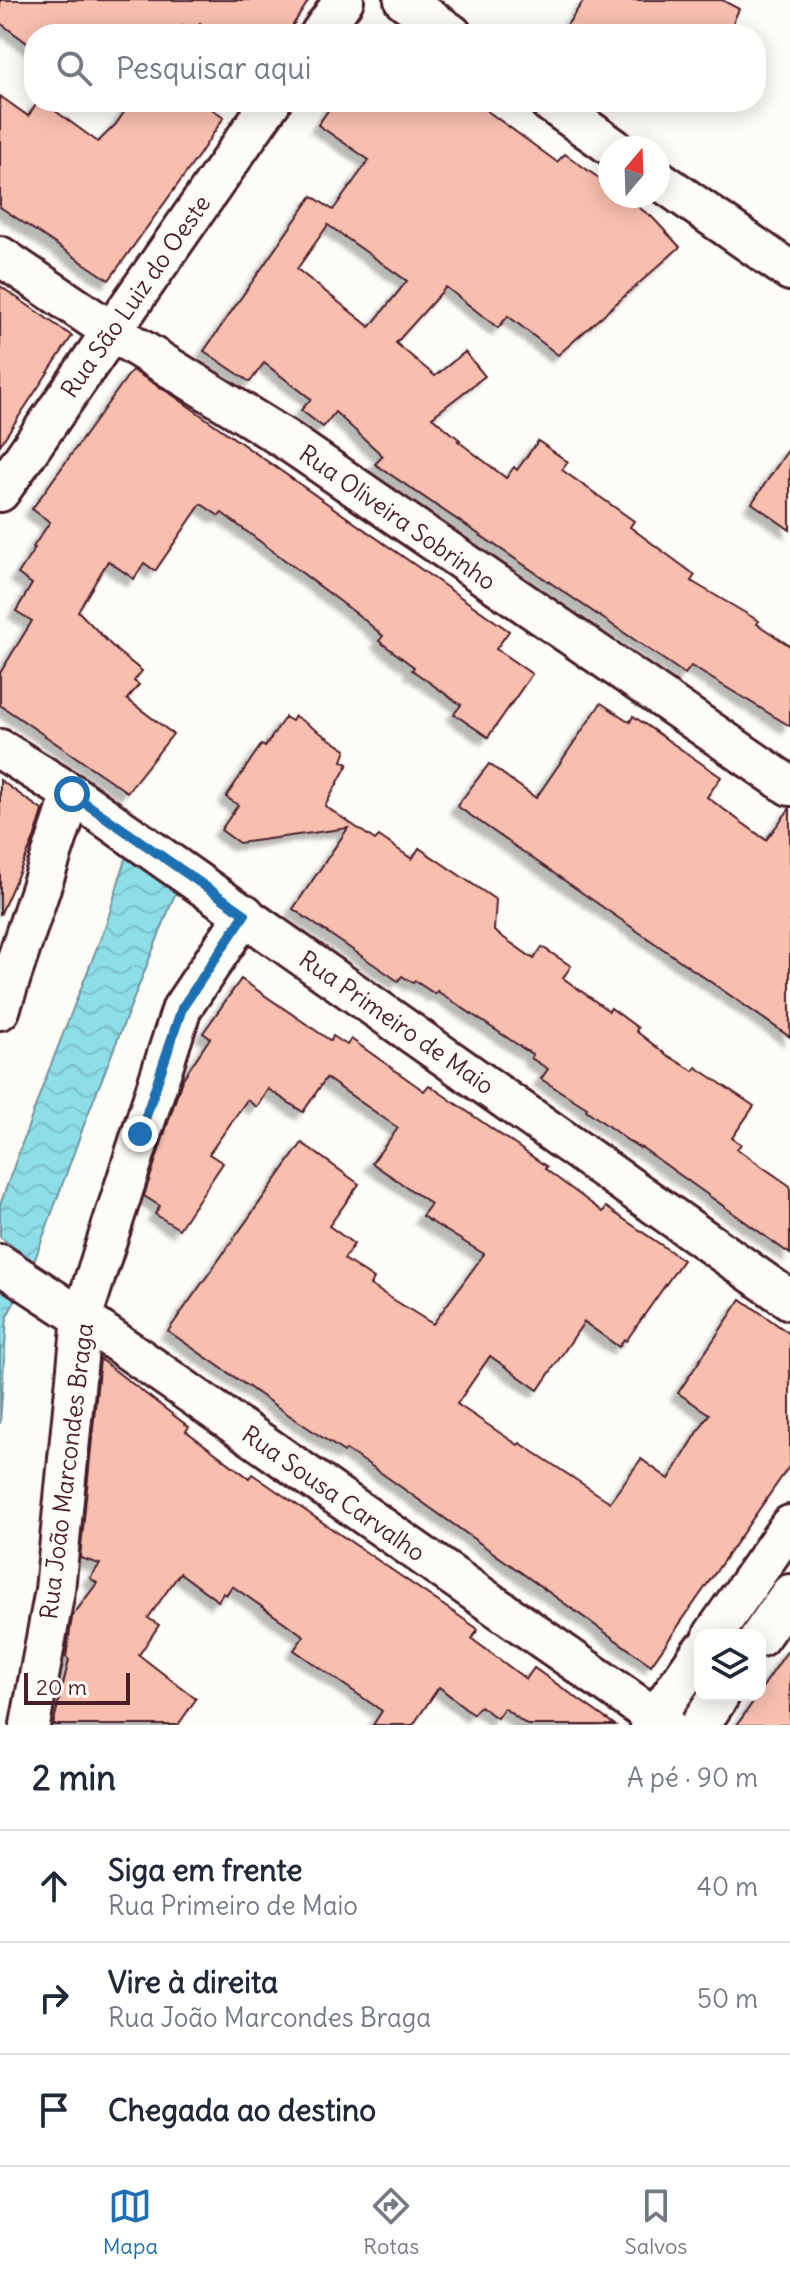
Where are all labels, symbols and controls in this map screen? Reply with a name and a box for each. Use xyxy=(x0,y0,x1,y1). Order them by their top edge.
search box xyxy=(24,24,766,112)
icon: search xyxy=(52,46,96,90)
text: Pesquisar aqui xyxy=(116,49,312,87)
north arrow xyxy=(598,136,670,208)
street label: Rua São Luiz do Oeste xyxy=(54,189,216,403)
street label: Rua Oliveira Sobrinho xyxy=(294,438,502,596)
route start xyxy=(54,776,90,812)
street label: Rua Primeiro de Maio xyxy=(294,944,500,1100)
route end xyxy=(122,1116,158,1152)
street label: Rua João Marcondes Braga xyxy=(33,1321,99,1621)
street label: Rua Sousa Carvalho xyxy=(237,1419,431,1567)
map controls xyxy=(694,1629,766,1701)
button: layers xyxy=(694,1629,766,1701)
scale bar xyxy=(24,1669,130,1705)
text: 20 m xyxy=(36,1673,87,1701)
text: 2 min xyxy=(32,1756,116,1799)
text: A pé · 90 m xyxy=(627,1761,758,1794)
text: Siga em frente xyxy=(108,1851,302,1889)
icon: ahead xyxy=(32,1864,76,1908)
text: 40 m xyxy=(697,1870,758,1903)
text: Rua Primeiro de Maio xyxy=(108,1889,358,1922)
text: Vire à direita xyxy=(108,1963,278,2001)
icon: right xyxy=(32,1976,76,2020)
text: 50 m xyxy=(697,1982,758,2015)
text: Rua João Marcondes Braga xyxy=(108,2001,431,2034)
icon: arrive xyxy=(32,2088,76,2132)
text: Chegada ao destino xyxy=(108,2091,376,2129)
tab: Mapa xyxy=(103,2184,158,2260)
tab: Rotas xyxy=(363,2184,419,2260)
tab: Salvos xyxy=(625,2184,687,2260)

